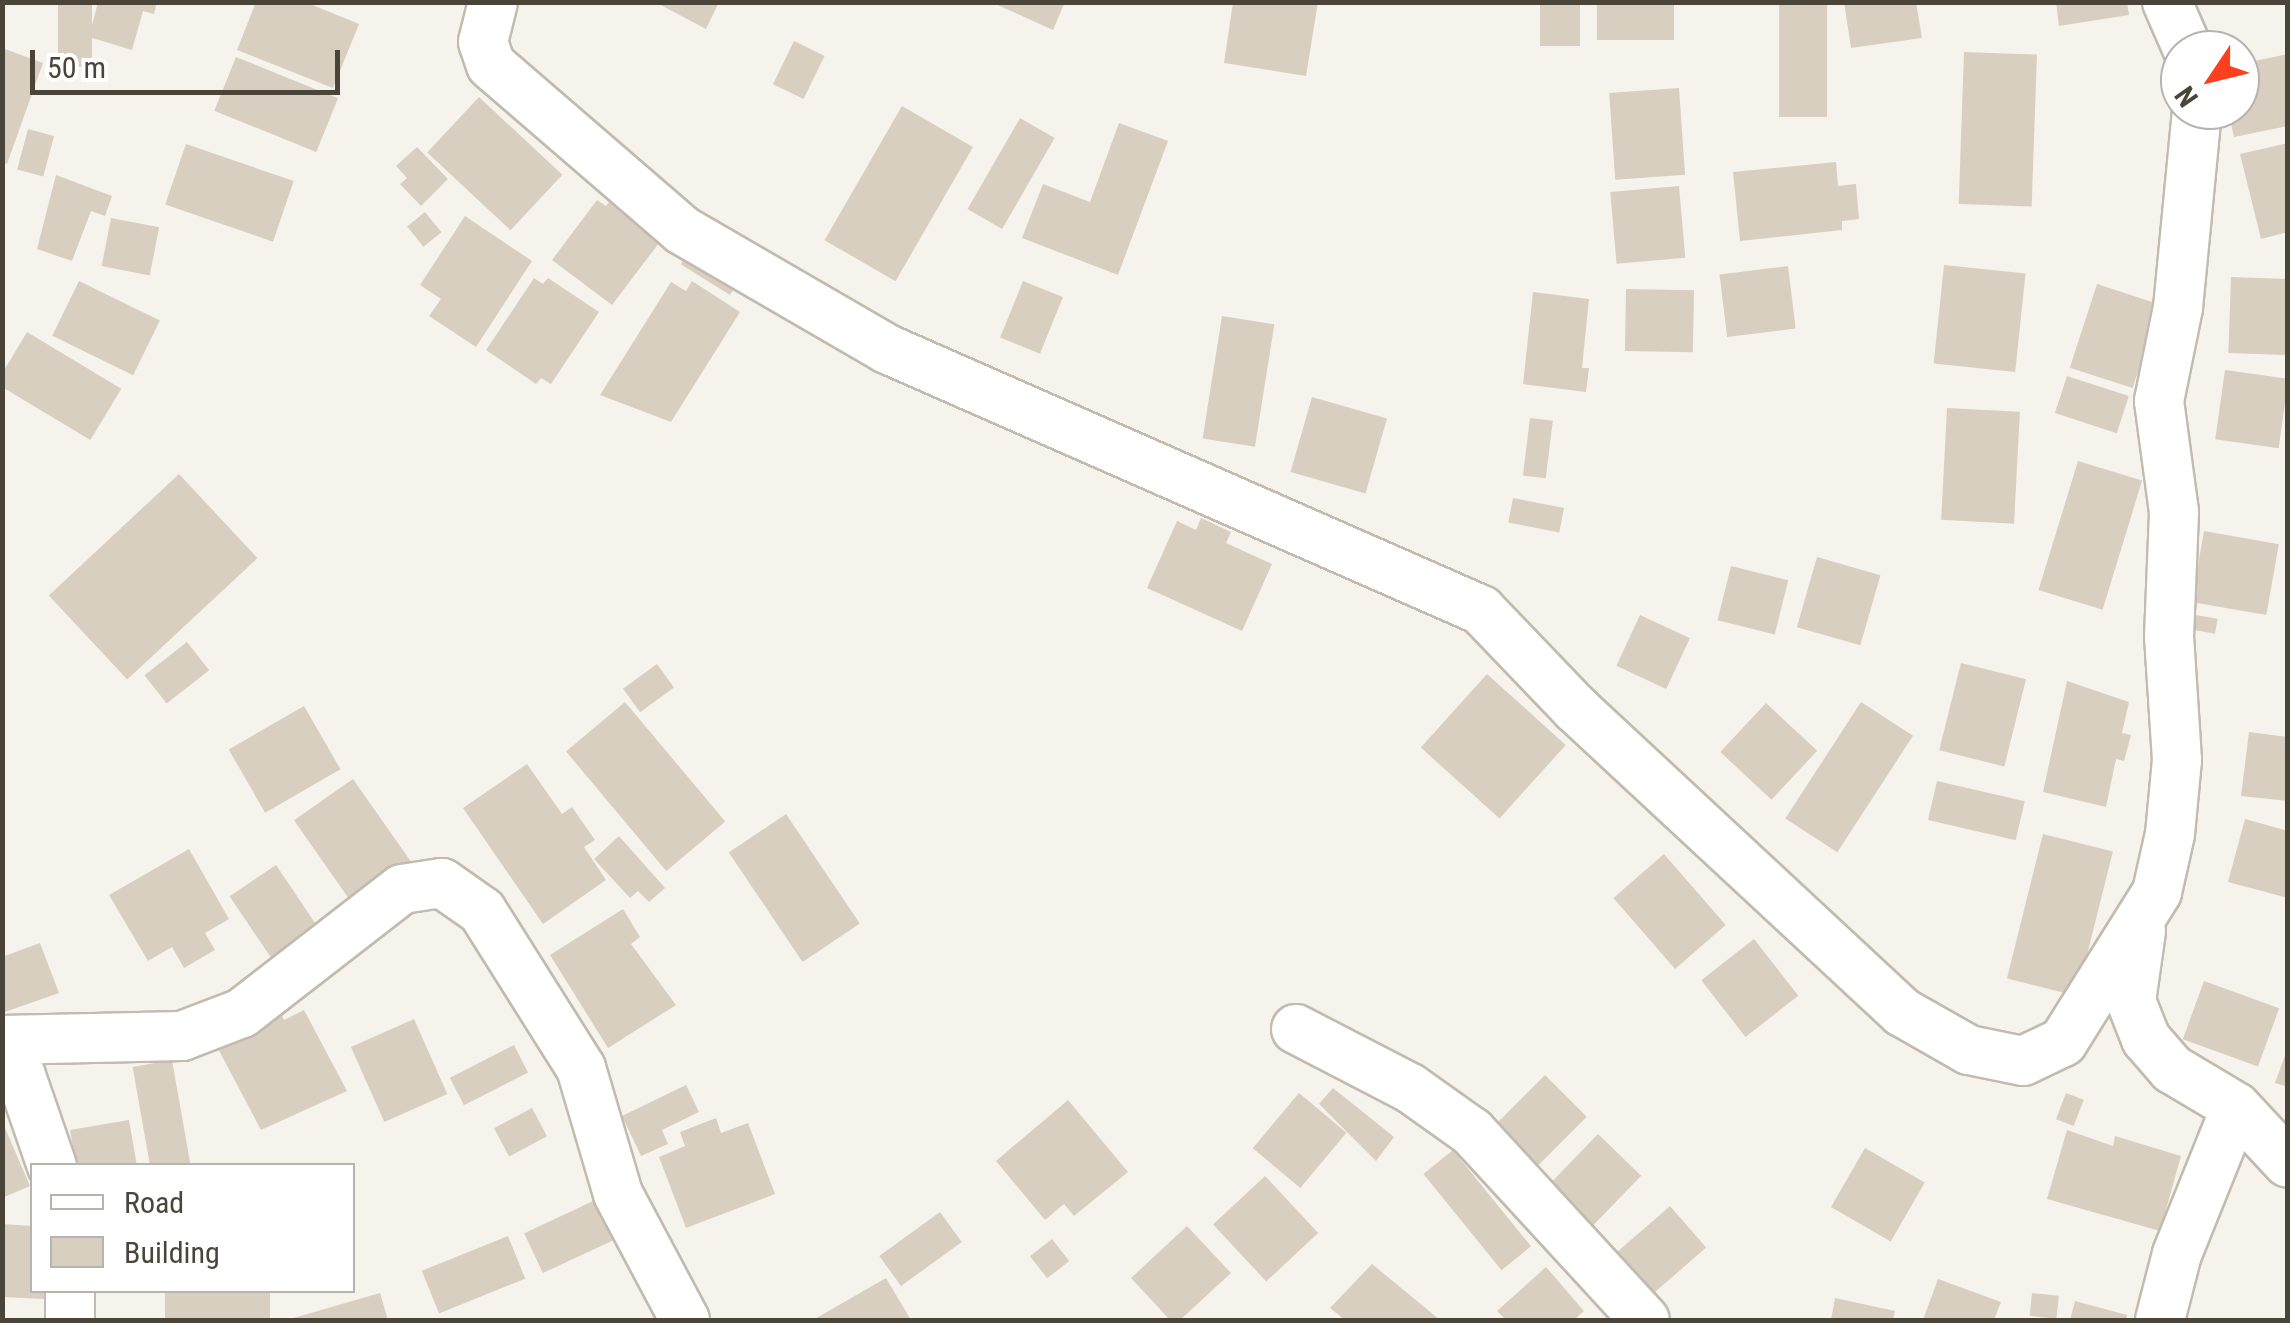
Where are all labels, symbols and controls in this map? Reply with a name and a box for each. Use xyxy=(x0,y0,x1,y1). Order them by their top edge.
scale bar xyxy=(35,30,345,92)
north arrow xyxy=(2160,30,2260,130)
text: 50 m xyxy=(47,50,106,85)
text: N xyxy=(2168,80,2205,113)
legend xyxy=(30,1163,355,1293)
text: Road xyxy=(124,1185,184,1220)
text: Building xyxy=(124,1235,220,1270)

